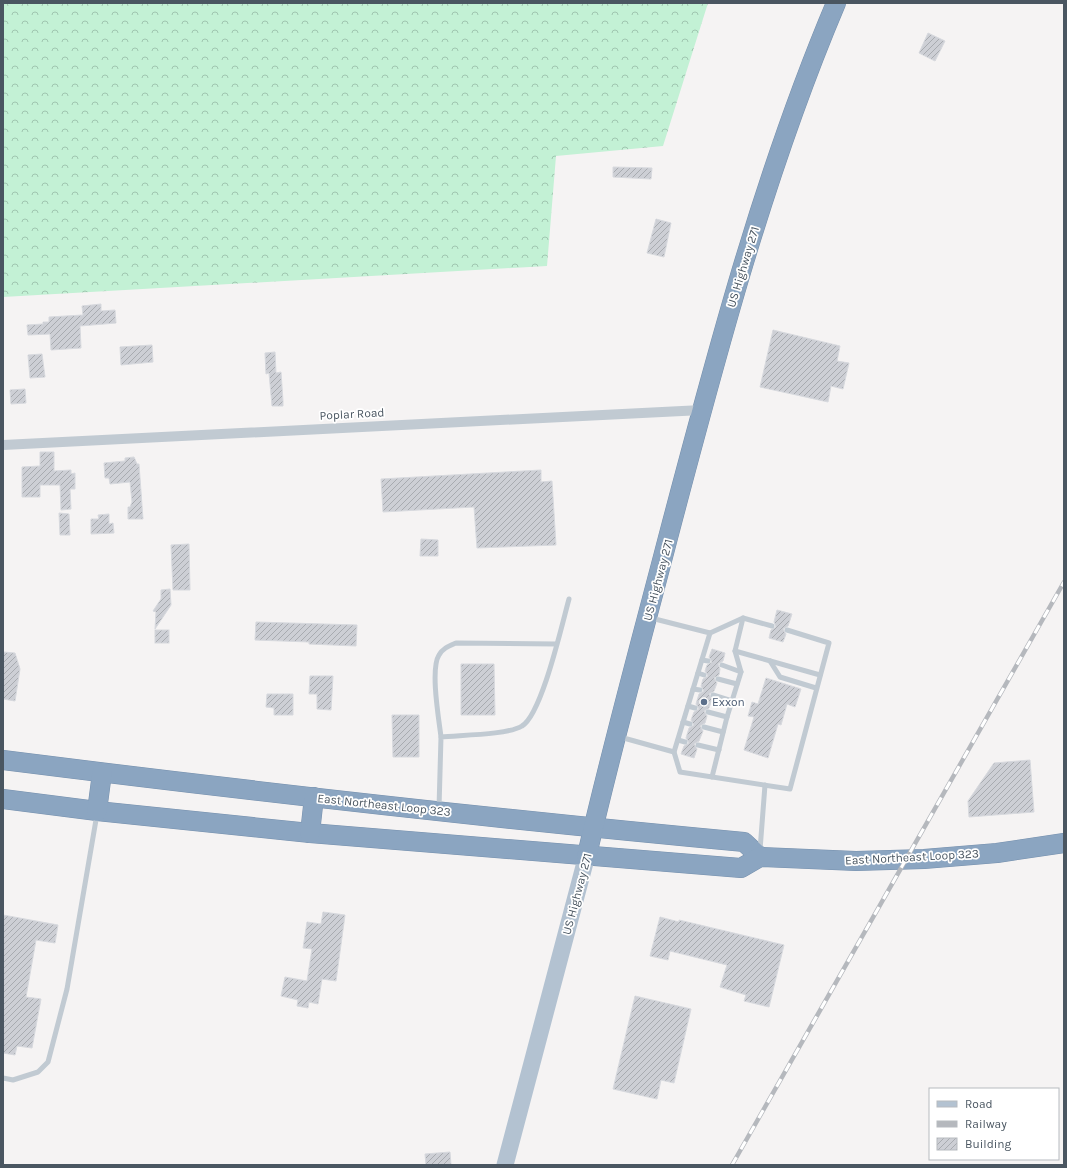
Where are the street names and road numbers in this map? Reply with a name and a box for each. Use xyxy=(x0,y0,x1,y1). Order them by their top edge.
street label: US Highway 271 xyxy=(724,225,762,309)
street label: Poplar Road xyxy=(319,405,385,423)
street label: US Highway 271 xyxy=(640,538,676,622)
street label: East Northeast Loop 323 xyxy=(317,791,451,819)
street label: East Northeast Loop 323 xyxy=(845,847,979,867)
street label: US Highway 271 xyxy=(559,852,595,936)

